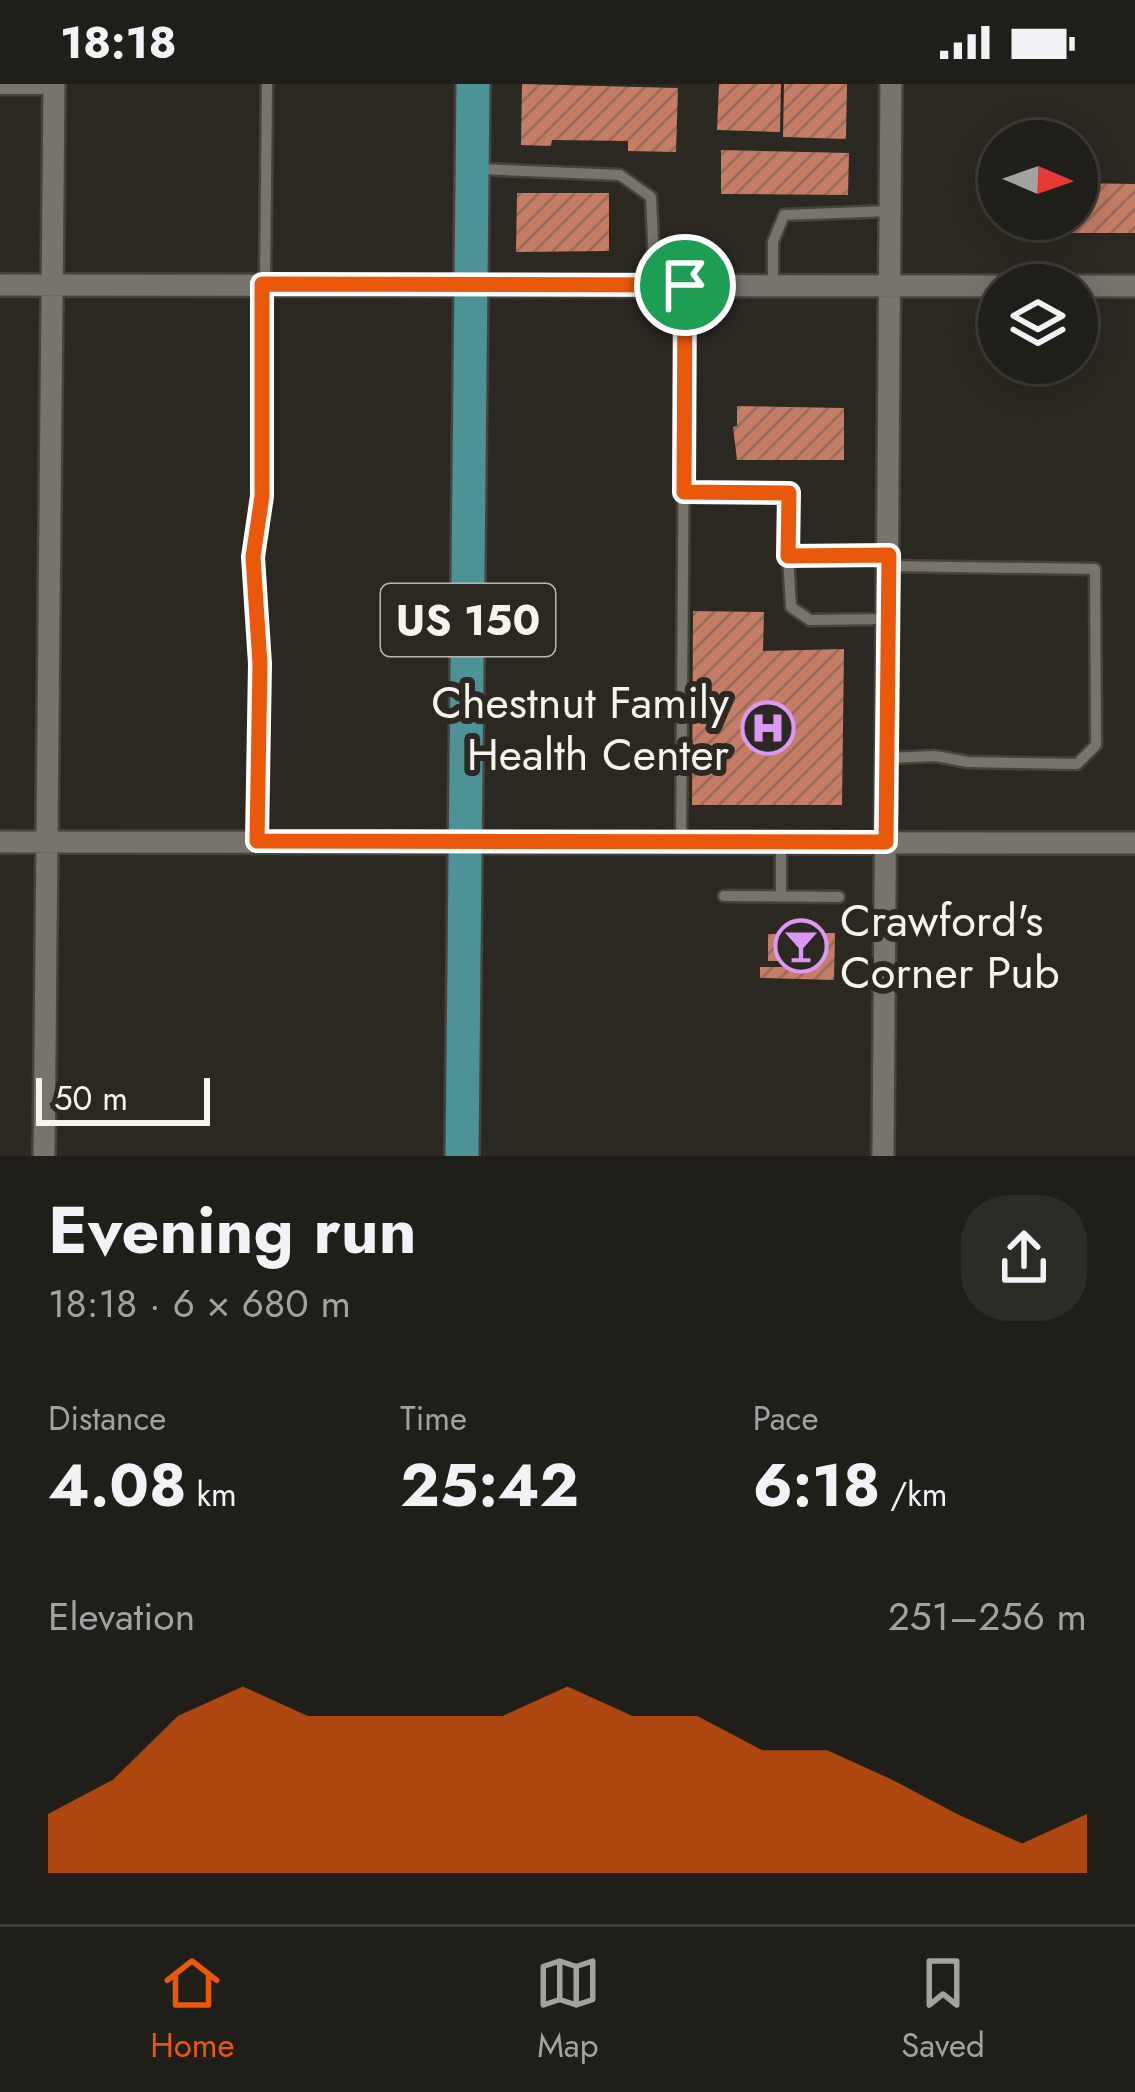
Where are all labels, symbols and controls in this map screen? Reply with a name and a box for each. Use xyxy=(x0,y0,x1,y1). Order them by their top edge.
text: 18:18 xyxy=(60,10,177,75)
north arrow xyxy=(978,120,1098,240)
map controls xyxy=(978,120,1098,384)
pin xyxy=(634,234,736,336)
icon: arrive xyxy=(652,252,718,318)
button: layers xyxy=(978,264,1098,384)
road number: US 150 xyxy=(381,584,555,656)
place label: Chestnut Family Health Center xyxy=(431,670,730,787)
hospital icon: Chestnut Family Health Center xyxy=(740,700,796,756)
place label: Crawford's Corner Pub xyxy=(840,888,1060,1005)
bar icon: Crawford's Corner Pub xyxy=(773,918,829,974)
scale bar xyxy=(36,1072,210,1125)
text: 50 m xyxy=(54,1075,128,1122)
text: Evening run xyxy=(48,1182,417,1278)
button: share xyxy=(961,1195,1087,1321)
text: 18:18 · 6 × 680 m xyxy=(48,1275,351,1332)
text: Distance xyxy=(48,1395,166,1442)
text: Time xyxy=(400,1395,467,1442)
text: Pace xyxy=(753,1395,818,1442)
text: 4.08 xyxy=(48,1442,187,1529)
text: 25:42 xyxy=(400,1442,579,1529)
text: 6:18 xyxy=(753,1442,880,1529)
text: km xyxy=(187,1471,237,1518)
text: /km xyxy=(880,1471,947,1518)
text: Elevation xyxy=(48,1588,195,1645)
text: 251–256 m xyxy=(888,1588,1087,1645)
tab: Home xyxy=(150,1950,235,2069)
tab: Map xyxy=(535,1950,601,2069)
tab: Saved xyxy=(901,1950,985,2069)

